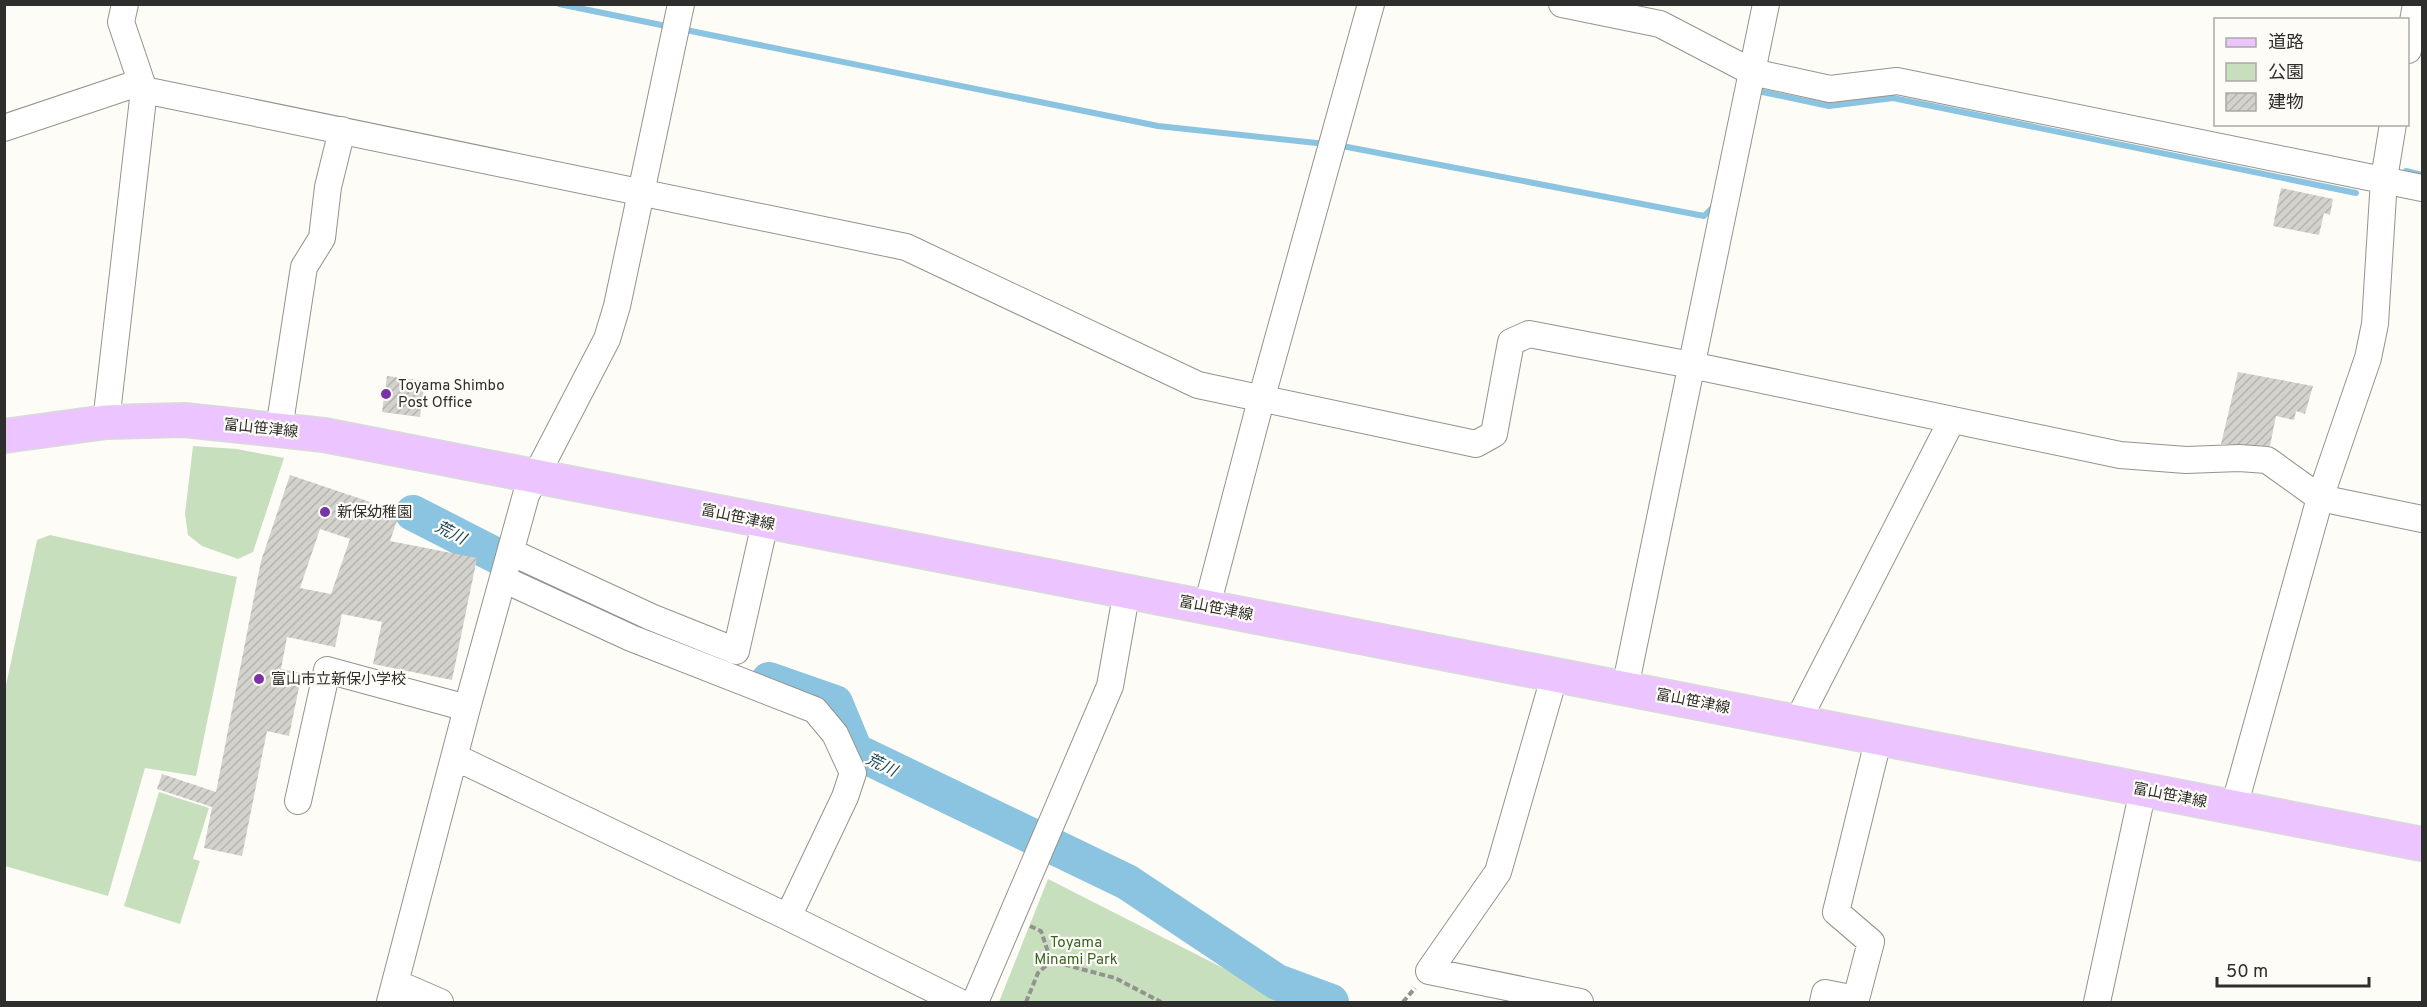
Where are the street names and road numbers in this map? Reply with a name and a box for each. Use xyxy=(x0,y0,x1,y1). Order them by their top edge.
street label: 富山笹津線 xyxy=(223,416,299,443)
street label: 富山笹津線 xyxy=(699,501,776,536)
street label: 富山笹津線 xyxy=(1177,593,1254,626)
street label: 富山笹津線 xyxy=(1654,686,1731,719)
street label: 富山笹津線 xyxy=(2131,780,2208,813)

